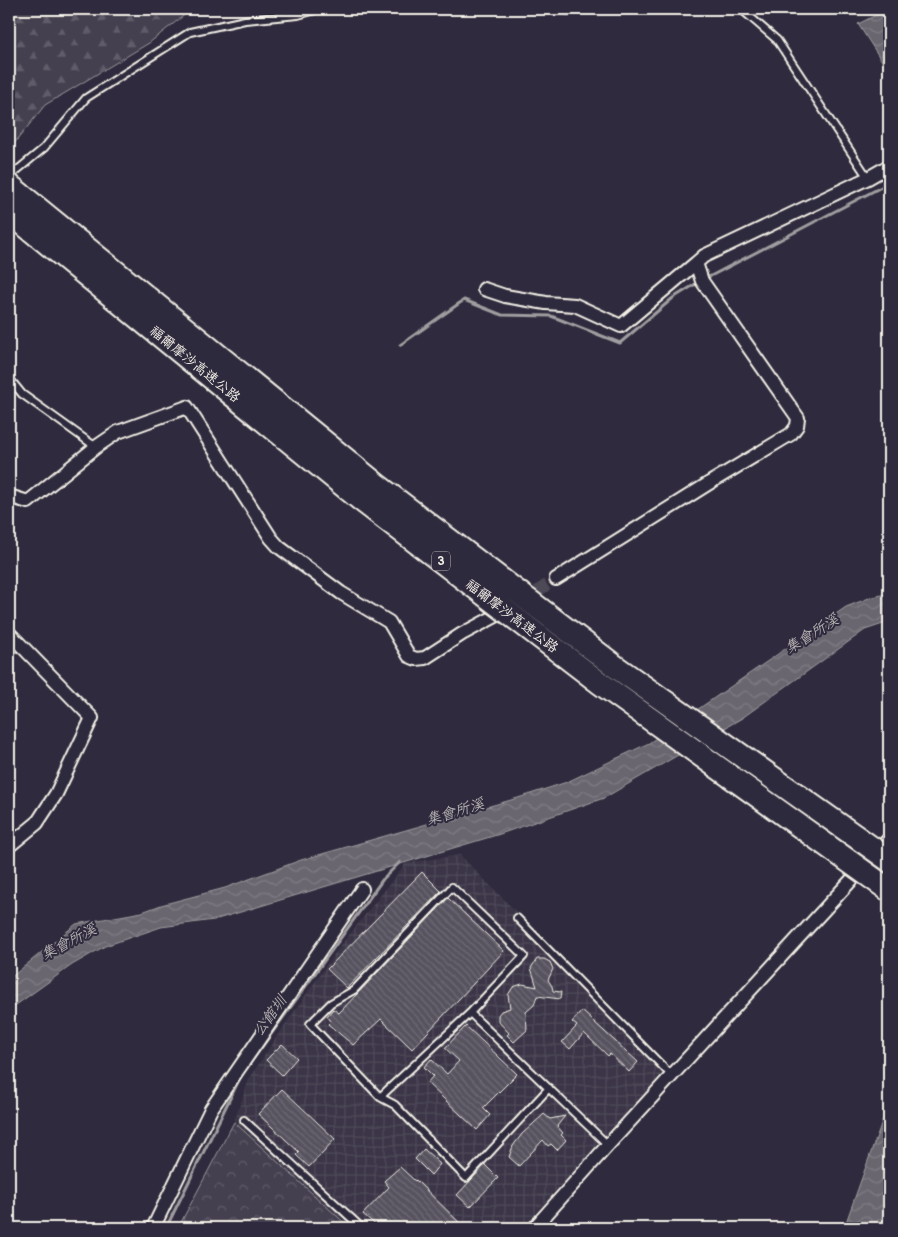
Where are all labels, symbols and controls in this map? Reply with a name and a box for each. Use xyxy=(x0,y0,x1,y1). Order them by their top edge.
street label: 福爾摩沙高速公路 xyxy=(146,322,244,406)
road number: 3 xyxy=(432,552,450,570)
street label: 福爾摩沙高速公路 xyxy=(462,576,562,656)
water label: 集會所溪 xyxy=(782,610,843,658)
water label: 集會所溪 xyxy=(424,794,487,830)
water label: 集會所溪 xyxy=(38,919,101,964)
water label: 公館圳 xyxy=(249,991,292,1040)

